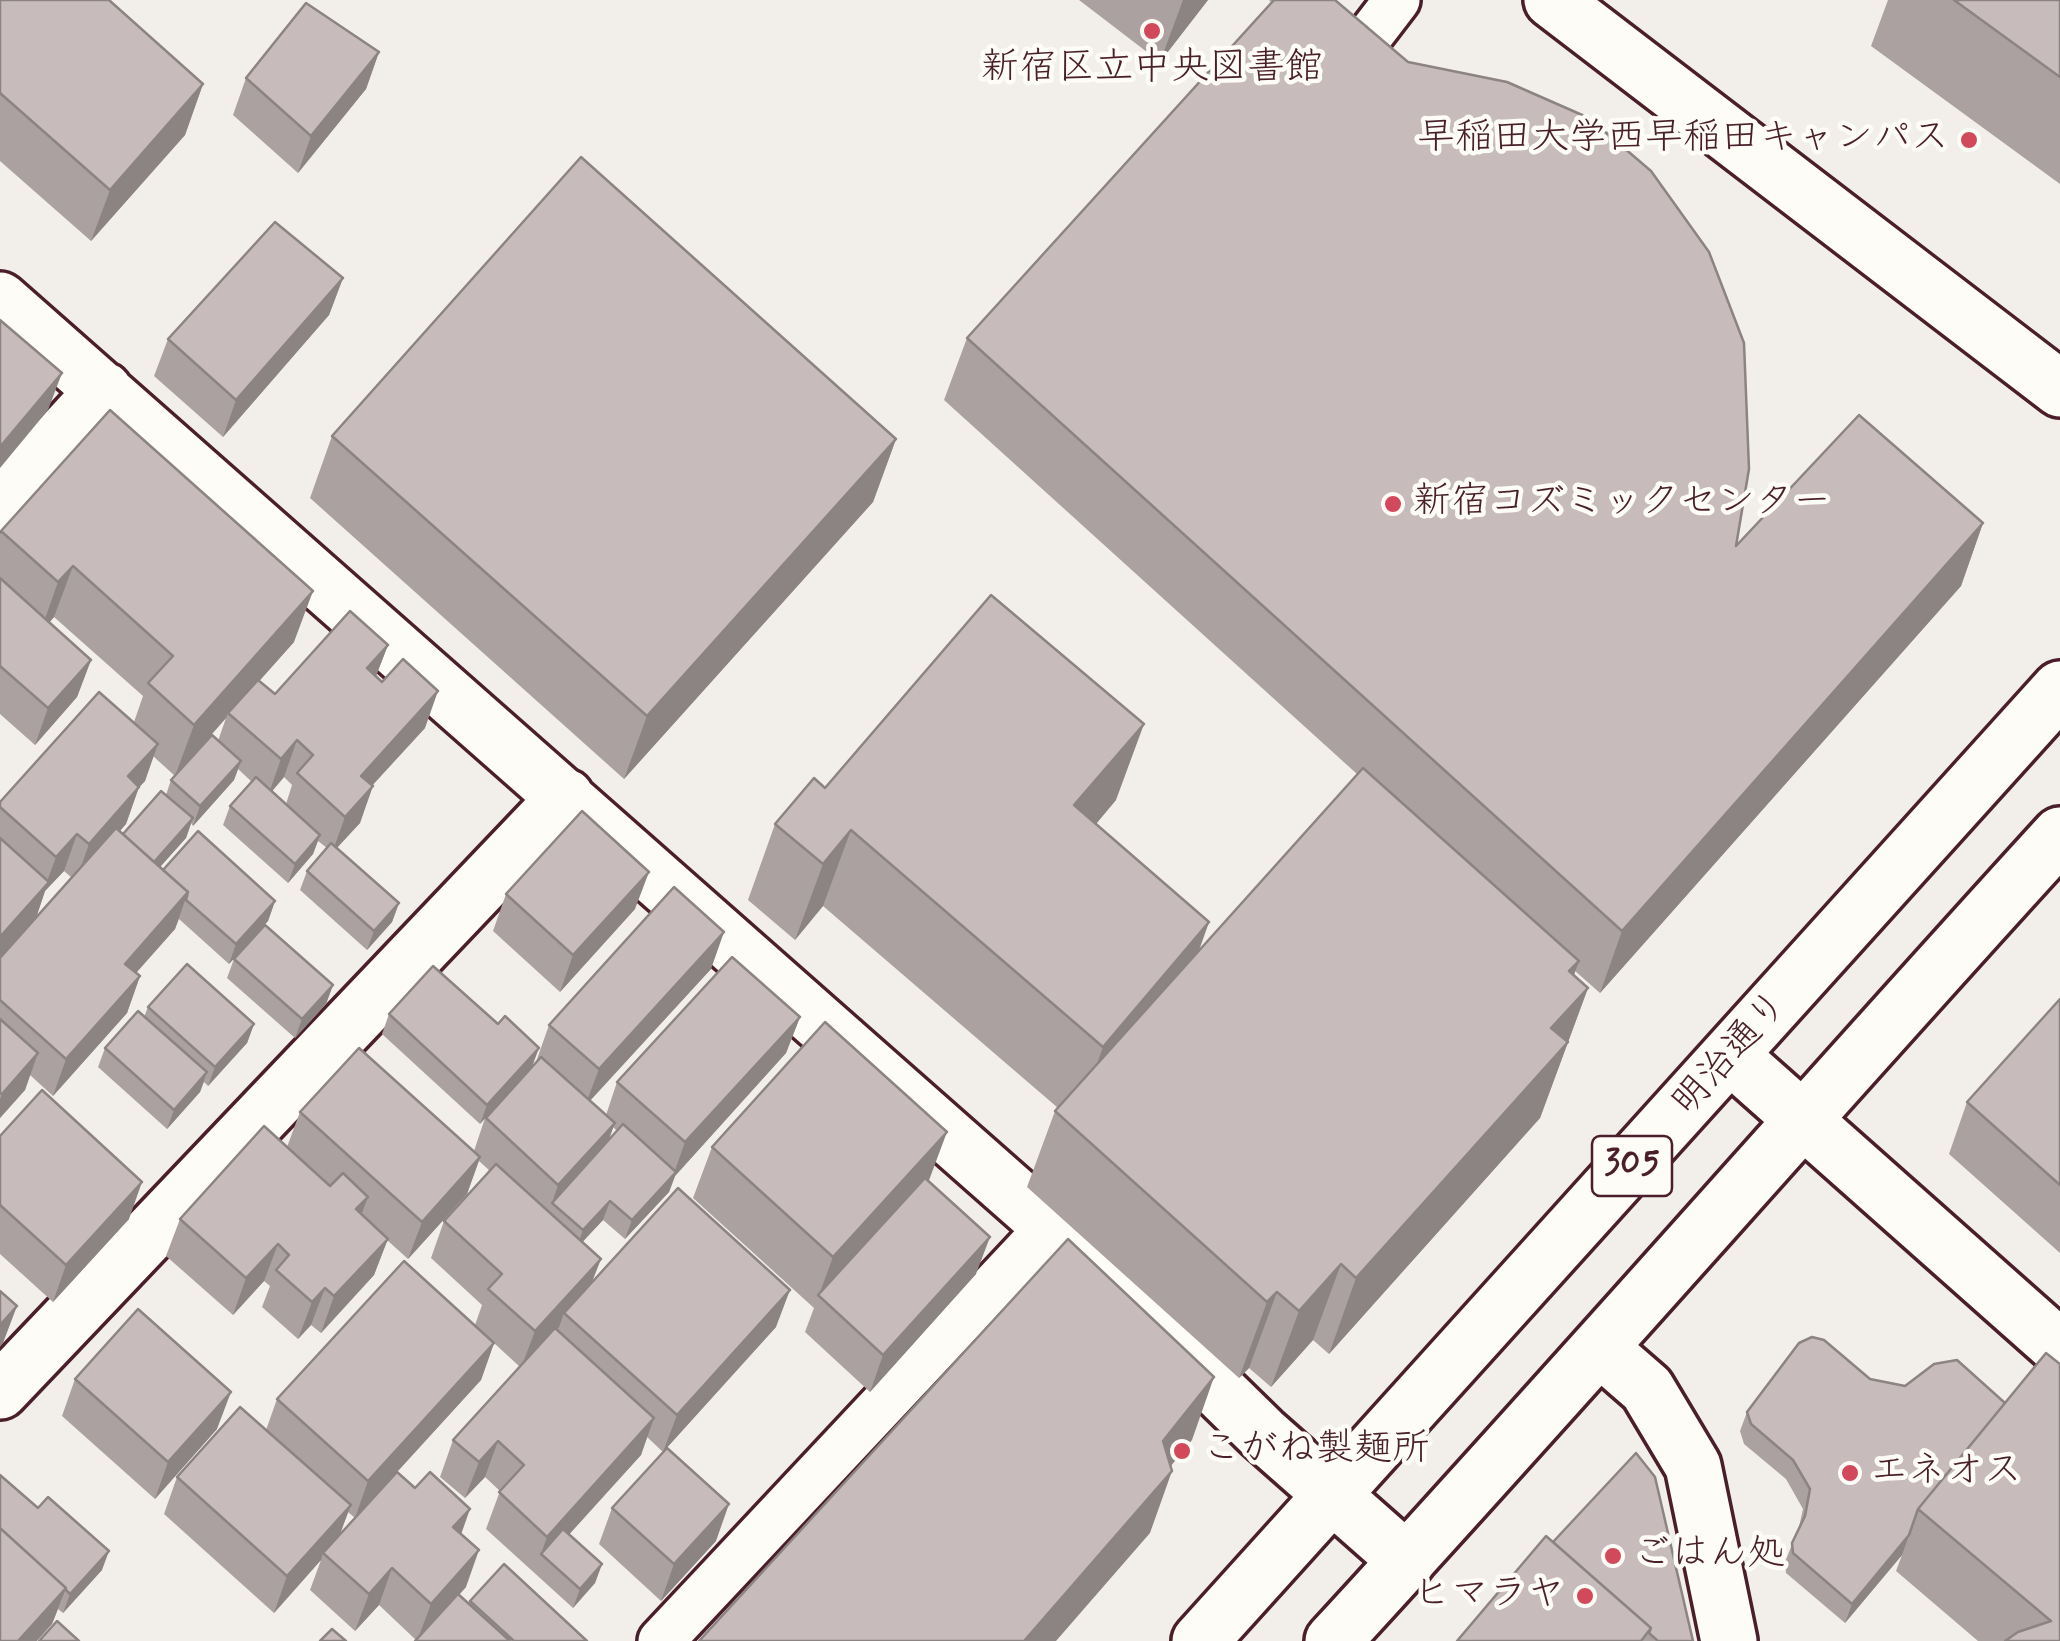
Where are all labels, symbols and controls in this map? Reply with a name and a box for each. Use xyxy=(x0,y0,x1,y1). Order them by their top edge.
marker: 新宿区立中央図書館 xyxy=(1141,20,1163,42)
place label: 新宿区立中央図書館 xyxy=(981,47,1323,93)
place label: 早稲田大学西早稲田キャンパス xyxy=(1417,117,1949,163)
marker: 早稲田大学西早稲田キャンパス xyxy=(1958,129,1980,151)
place label: 新宿コズミックセンター xyxy=(1413,481,1831,527)
marker: 新宿コズミックセンター xyxy=(1382,493,1404,515)
street label: 明治通り xyxy=(1664,983,1800,1127)
road number: 305 xyxy=(1592,1136,1672,1196)
place label: こがね製麺所 xyxy=(1202,1428,1430,1474)
marker: こがね製麺所 xyxy=(1171,1440,1193,1462)
place label: エネオス xyxy=(1870,1450,2022,1496)
marker: エネオス xyxy=(1839,1462,1861,1484)
place label: ごはん処 xyxy=(1633,1533,1785,1579)
marker: ごはん処 xyxy=(1602,1545,1624,1567)
place label: ヒマラヤ xyxy=(1413,1573,1565,1619)
marker: ヒマラヤ xyxy=(1574,1585,1596,1607)

